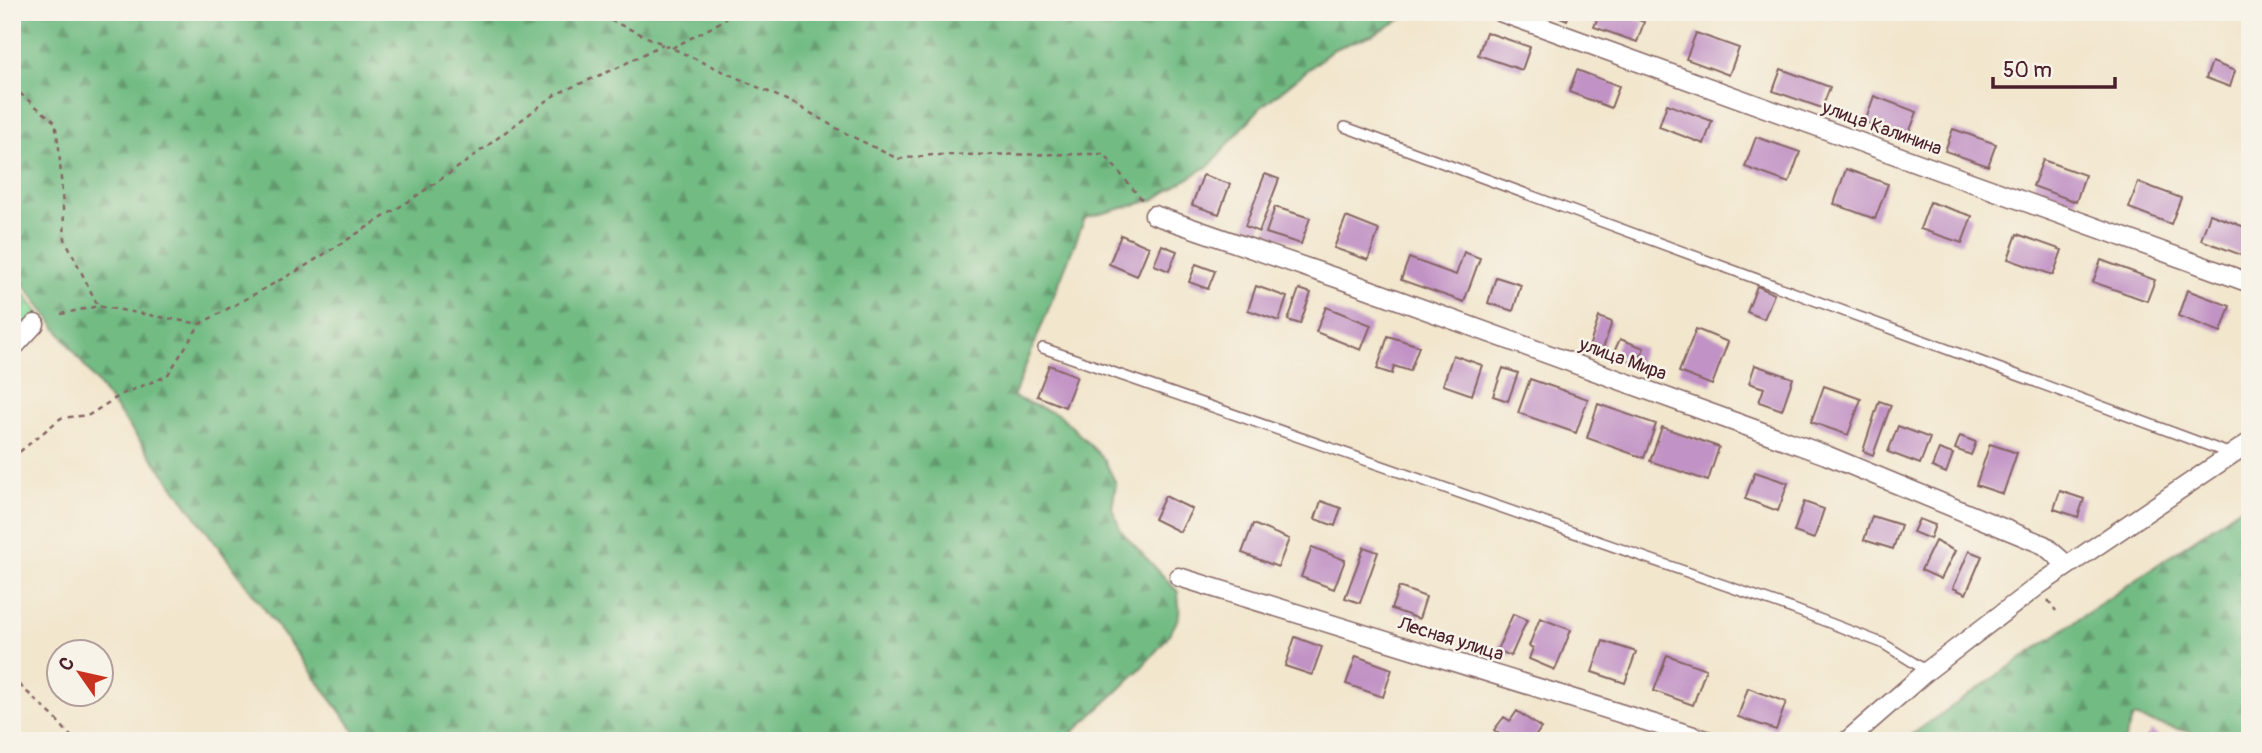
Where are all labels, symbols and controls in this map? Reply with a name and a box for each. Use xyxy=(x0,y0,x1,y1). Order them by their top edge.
scale bar xyxy=(1993,46,2115,90)
text: 50 m xyxy=(2003,57,2052,84)
street label: улица Калинина xyxy=(1818,95,1945,161)
street label: улица Мира xyxy=(1575,332,1670,386)
street label: Лесная улица xyxy=(1394,611,1507,666)
north arrow xyxy=(46,638,116,708)
text: С xyxy=(54,652,80,676)

